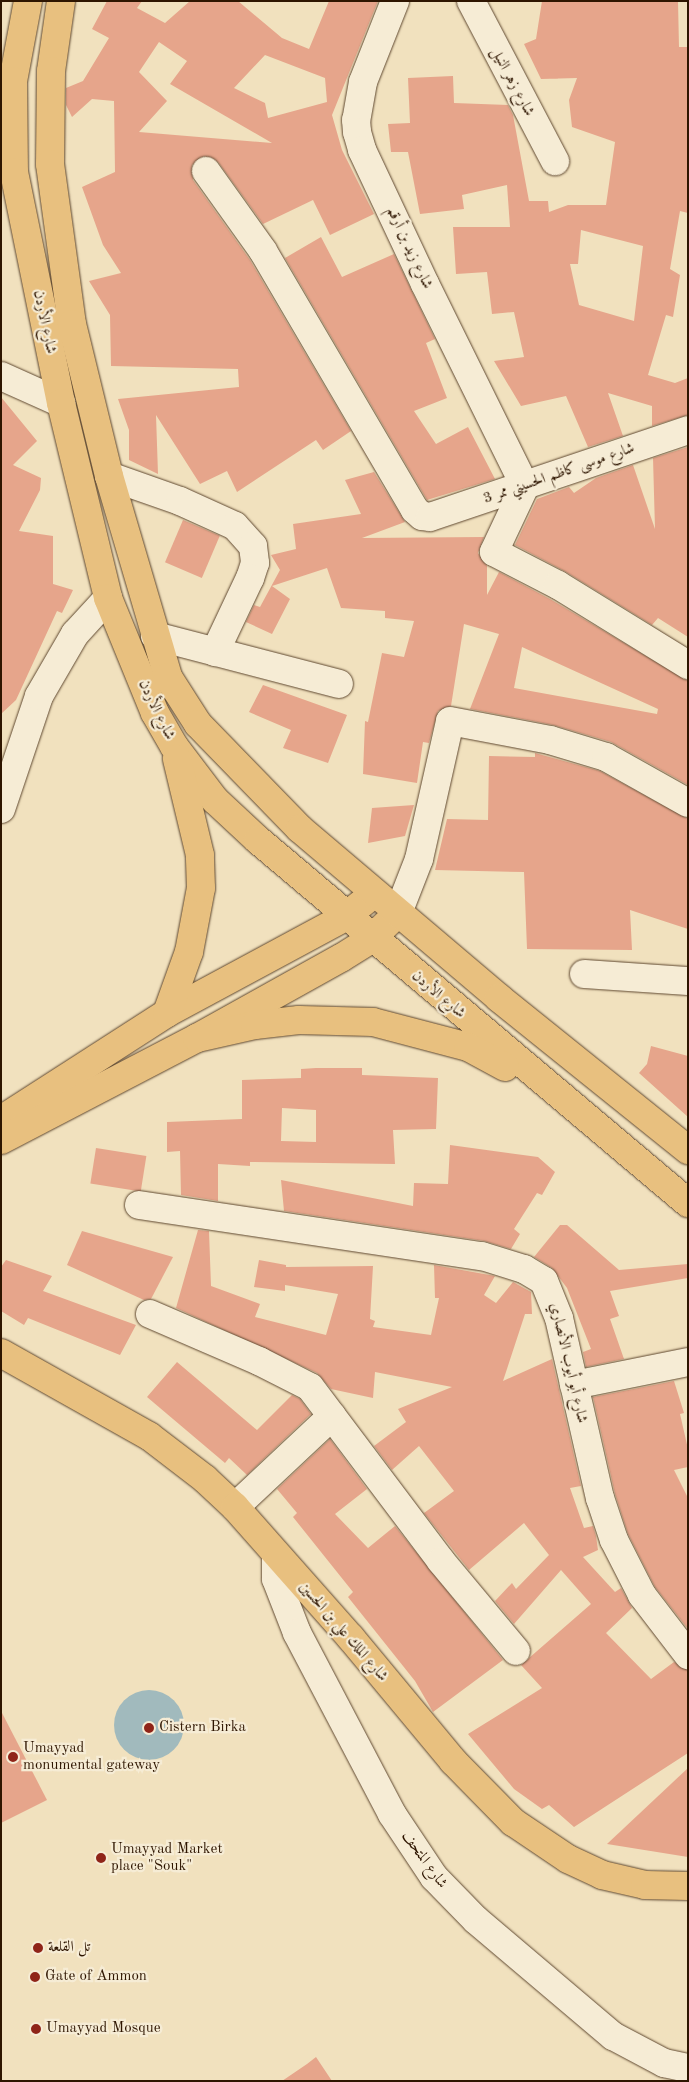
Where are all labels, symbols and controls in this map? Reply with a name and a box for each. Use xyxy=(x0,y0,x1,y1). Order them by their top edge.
street label: شارع زهر النيل xyxy=(486,45,538,119)
street label: شارع زيد بن أرقم xyxy=(382,204,436,292)
street label: شارع الأردن xyxy=(28,289,60,355)
street label: شارع موسى كاظم الحسيني ممر 3 xyxy=(481,440,637,508)
street label: شارع الأردن xyxy=(134,677,178,743)
street label: شارع الأردن xyxy=(408,967,468,1023)
street label: شارع أبو أيوب الأنصاري xyxy=(545,1301,591,1425)
street label: شارع الملك علي بن الحسين xyxy=(295,1578,391,1686)
place label: Cistern Birka xyxy=(159,1719,246,1737)
marker: Cistern Birka xyxy=(143,1722,155,1734)
place label: Umayyad monumental gateway xyxy=(23,1739,160,1774)
marker: Umayyad monumental gateway xyxy=(7,1751,19,1763)
street label: شارع المتحف xyxy=(397,1828,451,1892)
place label: Umayyad Market place "Souk" xyxy=(111,1840,223,1875)
marker: Umayyad Market place "Souk" xyxy=(95,1852,107,1864)
place label: تل القلعة xyxy=(48,1939,90,1957)
marker: تل القلعة xyxy=(32,1942,44,1954)
place label: Gate of Ammon xyxy=(45,1968,147,1986)
marker: Gate of Ammon xyxy=(29,1971,41,1983)
place label: Umayyad Mosque xyxy=(46,2020,161,2038)
marker: Umayyad Mosque xyxy=(30,2023,42,2035)

